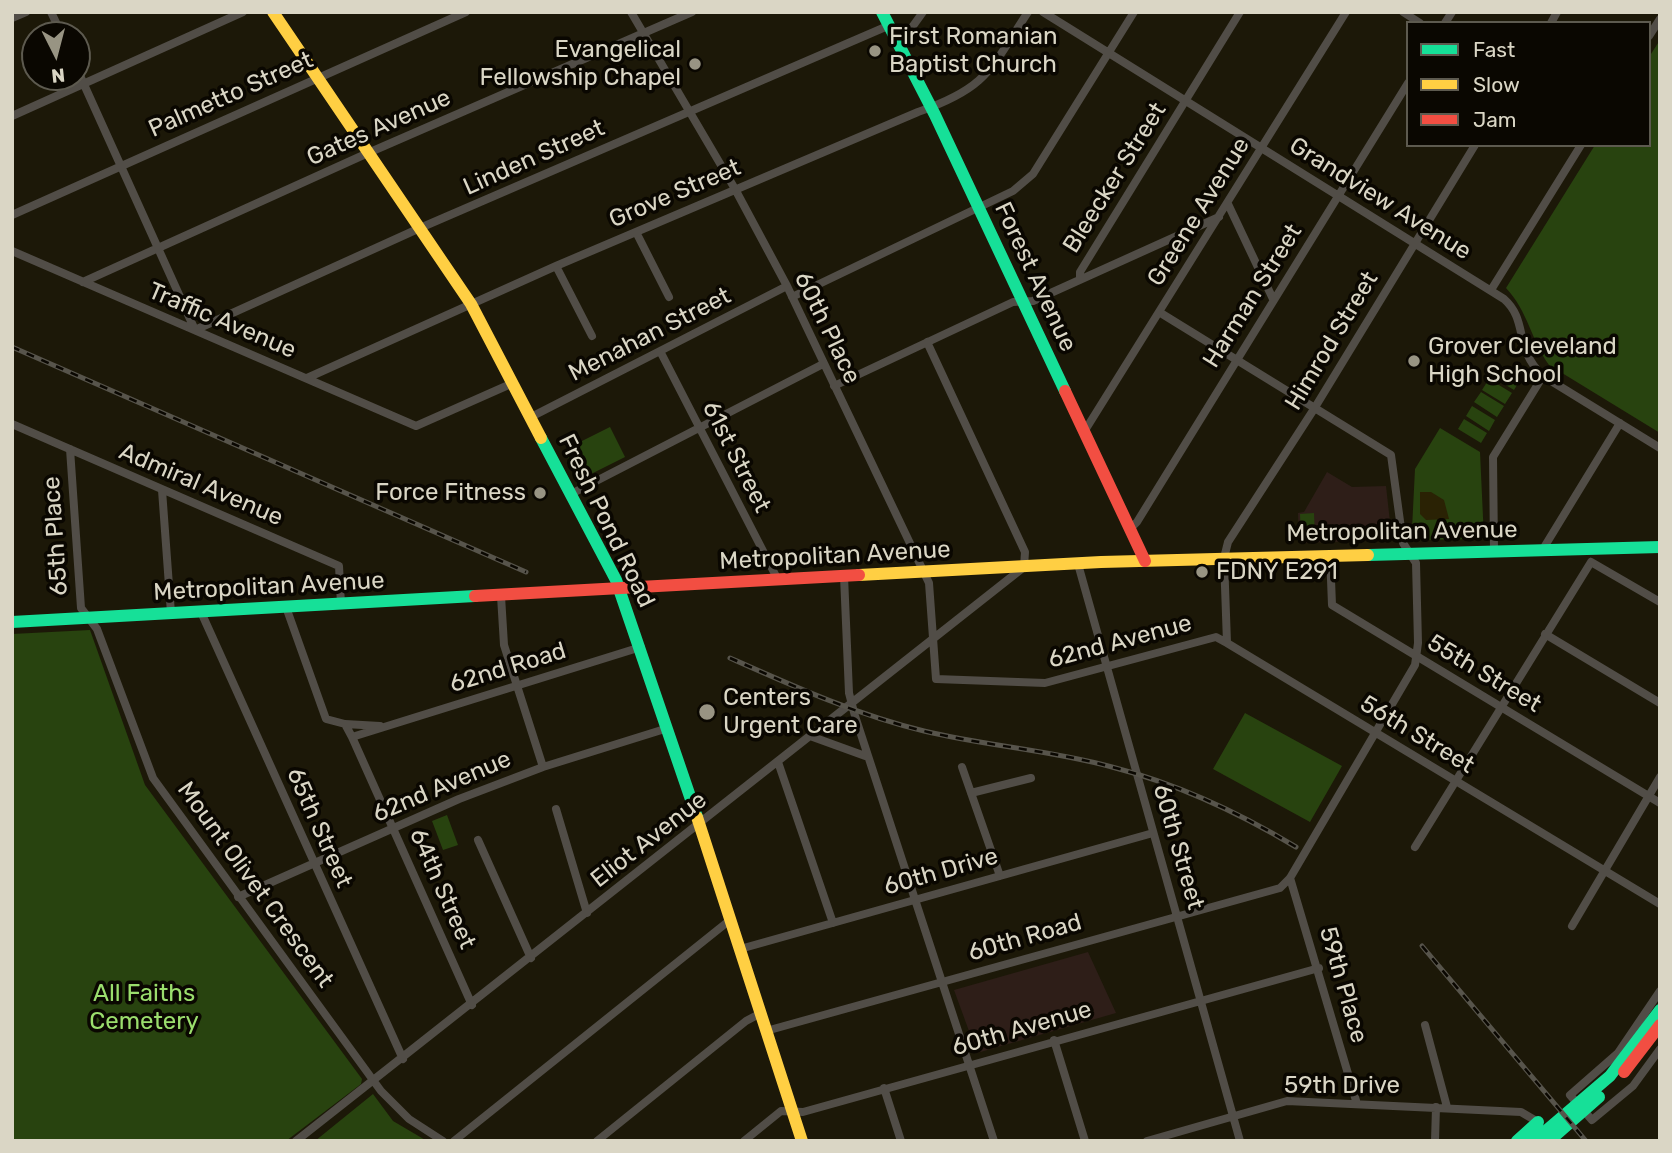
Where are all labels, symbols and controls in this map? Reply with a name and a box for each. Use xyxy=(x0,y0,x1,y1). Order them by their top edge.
north arrow xyxy=(21,21,91,91)
legend xyxy=(1406,21,1651,147)
place label: First Romanian Baptist Church xyxy=(889,23,1058,79)
place label: Evangelical Fellowship Chapel xyxy=(479,36,681,92)
text: Fast xyxy=(1473,37,1515,62)
marker: First Romanian Baptist Church xyxy=(867,43,883,59)
street label: Palmetto Street xyxy=(144,46,318,144)
marker: Evangelical Fellowship Chapel xyxy=(687,56,703,72)
text: N xyxy=(50,63,66,88)
text: Slow xyxy=(1473,72,1520,97)
street label: Gates Avenue xyxy=(303,83,455,173)
street label: Bleecker Street xyxy=(1057,98,1173,258)
text: Jam xyxy=(1473,107,1517,132)
street label: Linden Street xyxy=(459,114,609,202)
street label: Grandview Avenue xyxy=(1284,131,1476,267)
street label: Greene Avenue xyxy=(1142,132,1256,292)
street label: Grove Street xyxy=(605,153,745,235)
street label: Forest Avenue xyxy=(988,198,1082,356)
street label: Harman Street xyxy=(1197,219,1309,373)
street label: 60th Place xyxy=(788,267,866,389)
street label: Himrod Street xyxy=(1279,267,1385,415)
street label: Traffic Avenue xyxy=(144,277,300,365)
street label: Menahan Street xyxy=(564,282,736,388)
place label: Grover Cleveland High School xyxy=(1428,333,1617,389)
marker: Grover Cleveland High School xyxy=(1406,353,1422,369)
street label: 61st Street xyxy=(696,397,776,517)
street label: Fresh Pond Road xyxy=(552,430,660,612)
street label: Admiral Avenue xyxy=(115,437,287,533)
street label: 65th Place xyxy=(37,475,75,597)
place label: Force Fitness xyxy=(375,479,526,507)
marker: Force Fitness xyxy=(532,485,548,501)
street label: Metropolitan Avenue xyxy=(1286,516,1518,548)
street label: Metropolitan Avenue xyxy=(719,536,951,576)
place label: FDNY E291 xyxy=(1216,558,1338,586)
marker: FDNY E291 xyxy=(1194,564,1210,580)
street label: Metropolitan Avenue xyxy=(153,567,385,607)
street label: 62nd Avenue xyxy=(1045,609,1195,675)
street label: 55th Street xyxy=(1422,629,1546,719)
street label: 62nd Road xyxy=(446,637,570,699)
place label: Centers Urgent Care xyxy=(723,684,858,740)
street label: 56th Street xyxy=(1355,690,1479,780)
marker: Centers Urgent Care xyxy=(697,702,717,722)
street label: 62nd Avenue xyxy=(369,745,515,829)
street label: 65th Street xyxy=(280,764,358,892)
street label: Mount Olivet Crescent xyxy=(171,777,339,993)
street label: 60th Street xyxy=(1146,781,1210,913)
street label: Eliot Avenue xyxy=(585,786,713,894)
street label: 64th Street xyxy=(403,824,481,954)
street label: 60th Drive xyxy=(881,842,1001,902)
street label: 60th Road xyxy=(965,908,1085,968)
street label: 59th Place xyxy=(1313,924,1373,1046)
park label: All Faiths Cemetery xyxy=(89,980,199,1036)
street label: 60th Avenue xyxy=(949,995,1095,1063)
street label: 59th Drive xyxy=(1284,1072,1400,1100)

